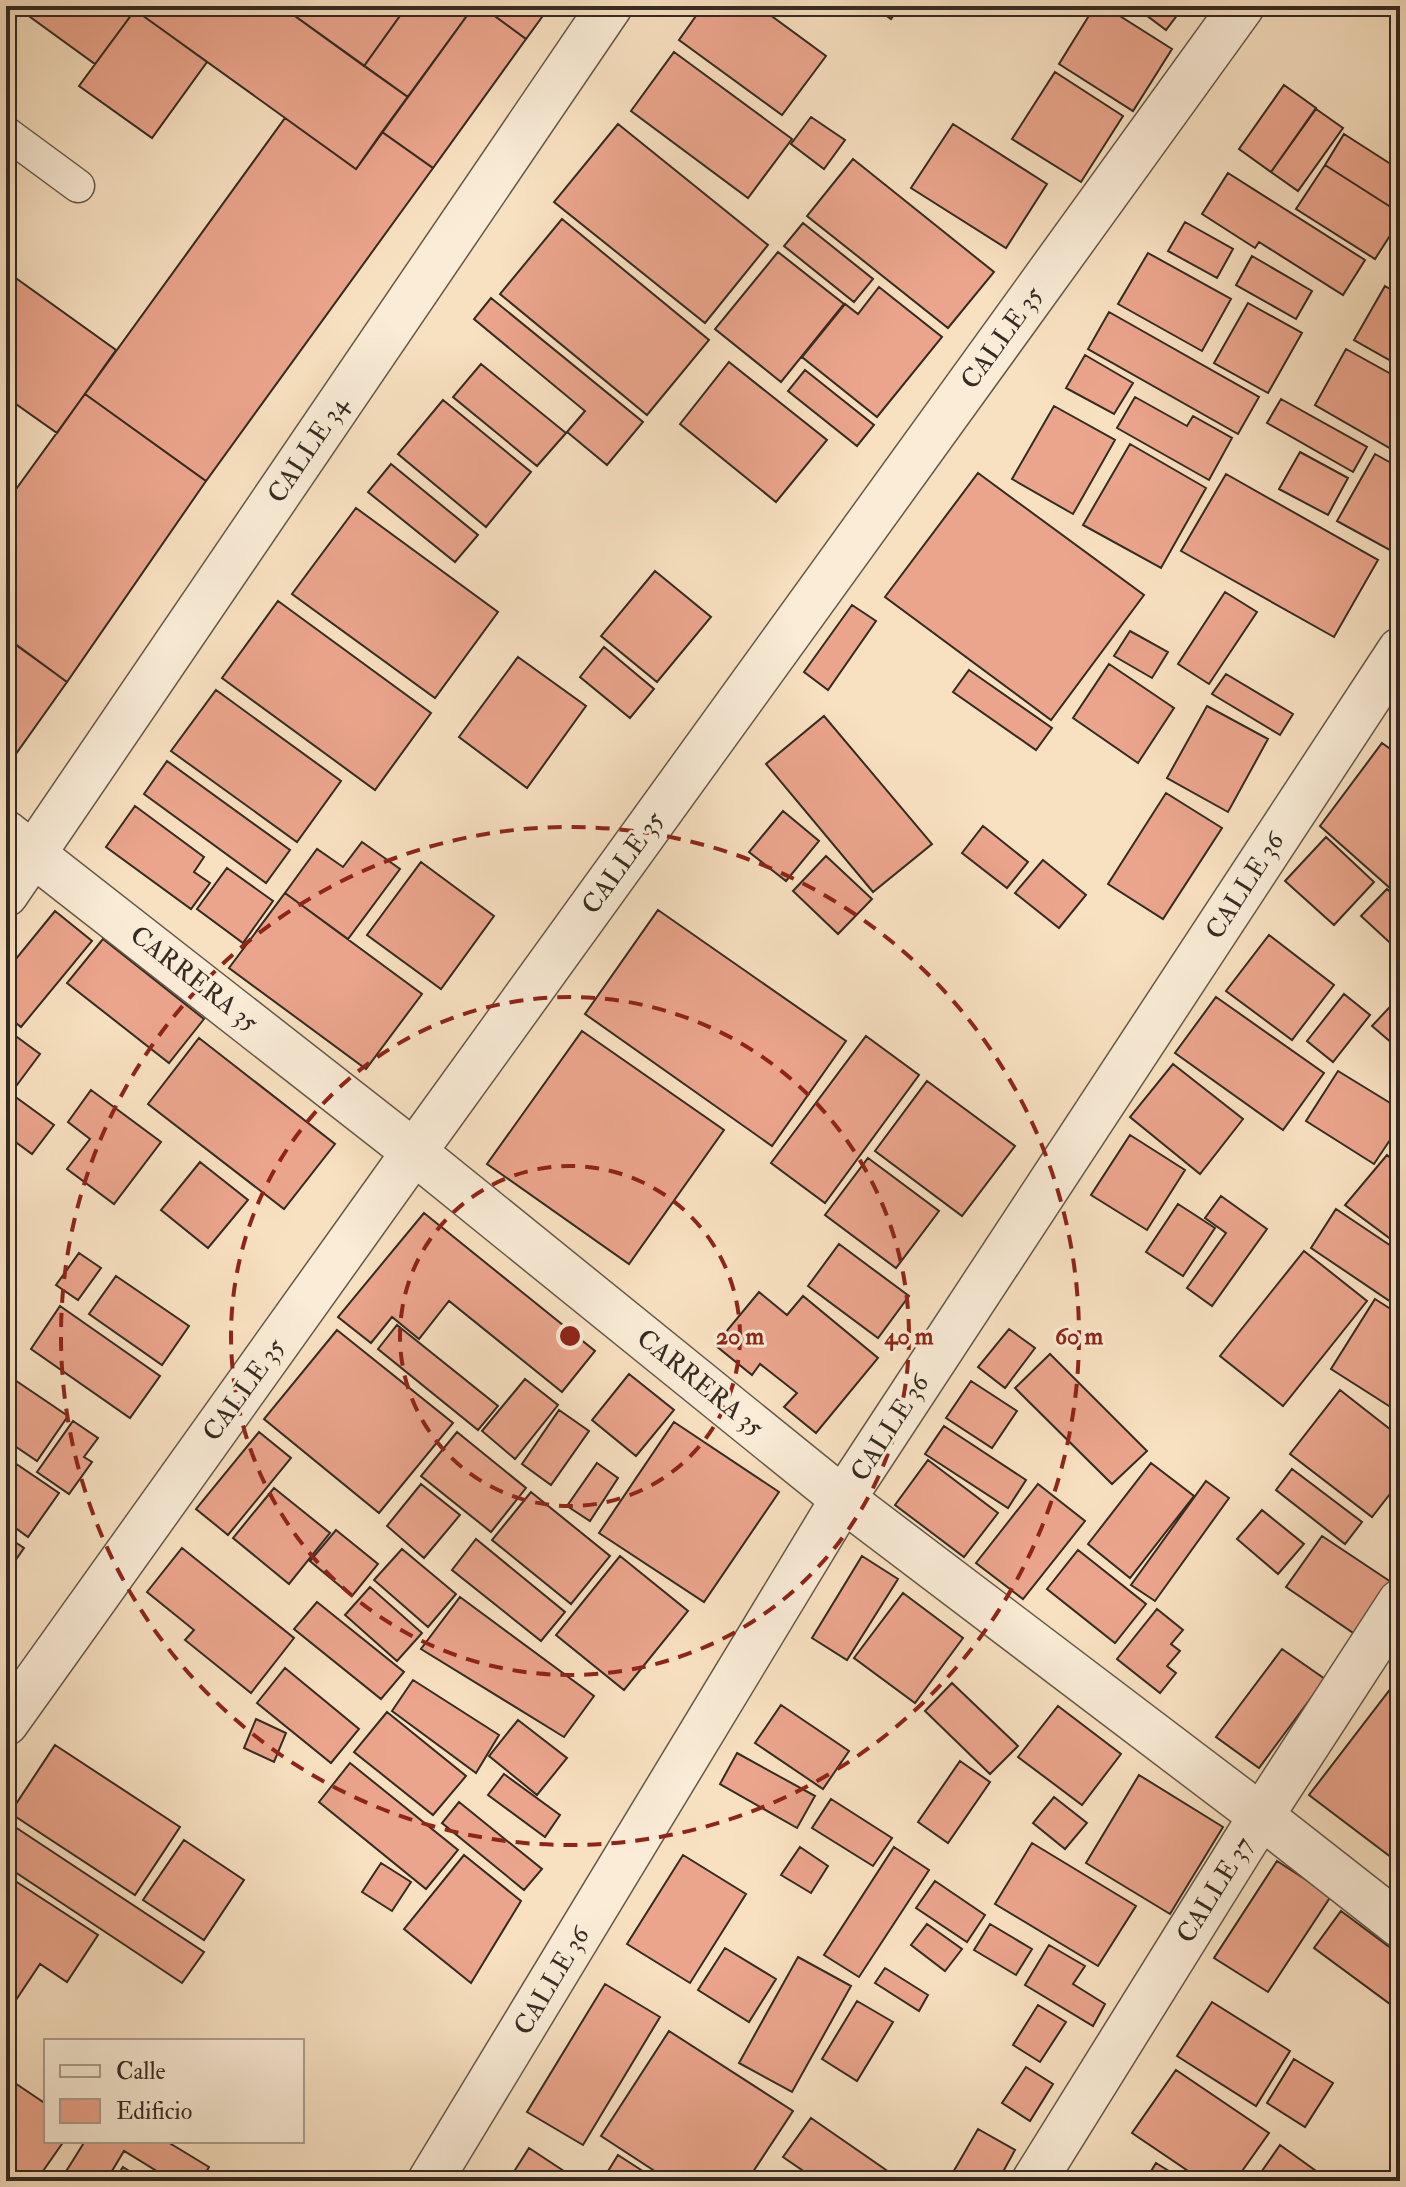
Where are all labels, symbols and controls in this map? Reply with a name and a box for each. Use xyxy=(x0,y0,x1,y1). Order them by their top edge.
street label: CALLE 35 xyxy=(954,280,1050,395)
street label: CALLE 34 xyxy=(261,390,356,509)
street label: CALLE 35 xyxy=(575,805,671,920)
street label: CALLE 36 xyxy=(1199,825,1292,945)
street label: CARRERA 35 xyxy=(124,919,265,1039)
text: 20 m xyxy=(716,1321,764,1352)
text: 40 m xyxy=(884,1321,934,1352)
text: 60 m xyxy=(1055,1321,1103,1352)
centre of rings xyxy=(556,1322,584,1350)
street label: CARRERA 35 xyxy=(630,1322,770,1444)
street label: CALLE 35 xyxy=(196,1332,292,1447)
street label: CALLE 36 xyxy=(844,1367,937,1487)
street label: CALLE 37 xyxy=(1170,1831,1260,1949)
street label: CALLE 36 xyxy=(507,1919,598,2041)
legend xyxy=(44,2039,304,2143)
text: Calle xyxy=(116,2056,166,2087)
text: Edificio xyxy=(116,2096,192,2127)

